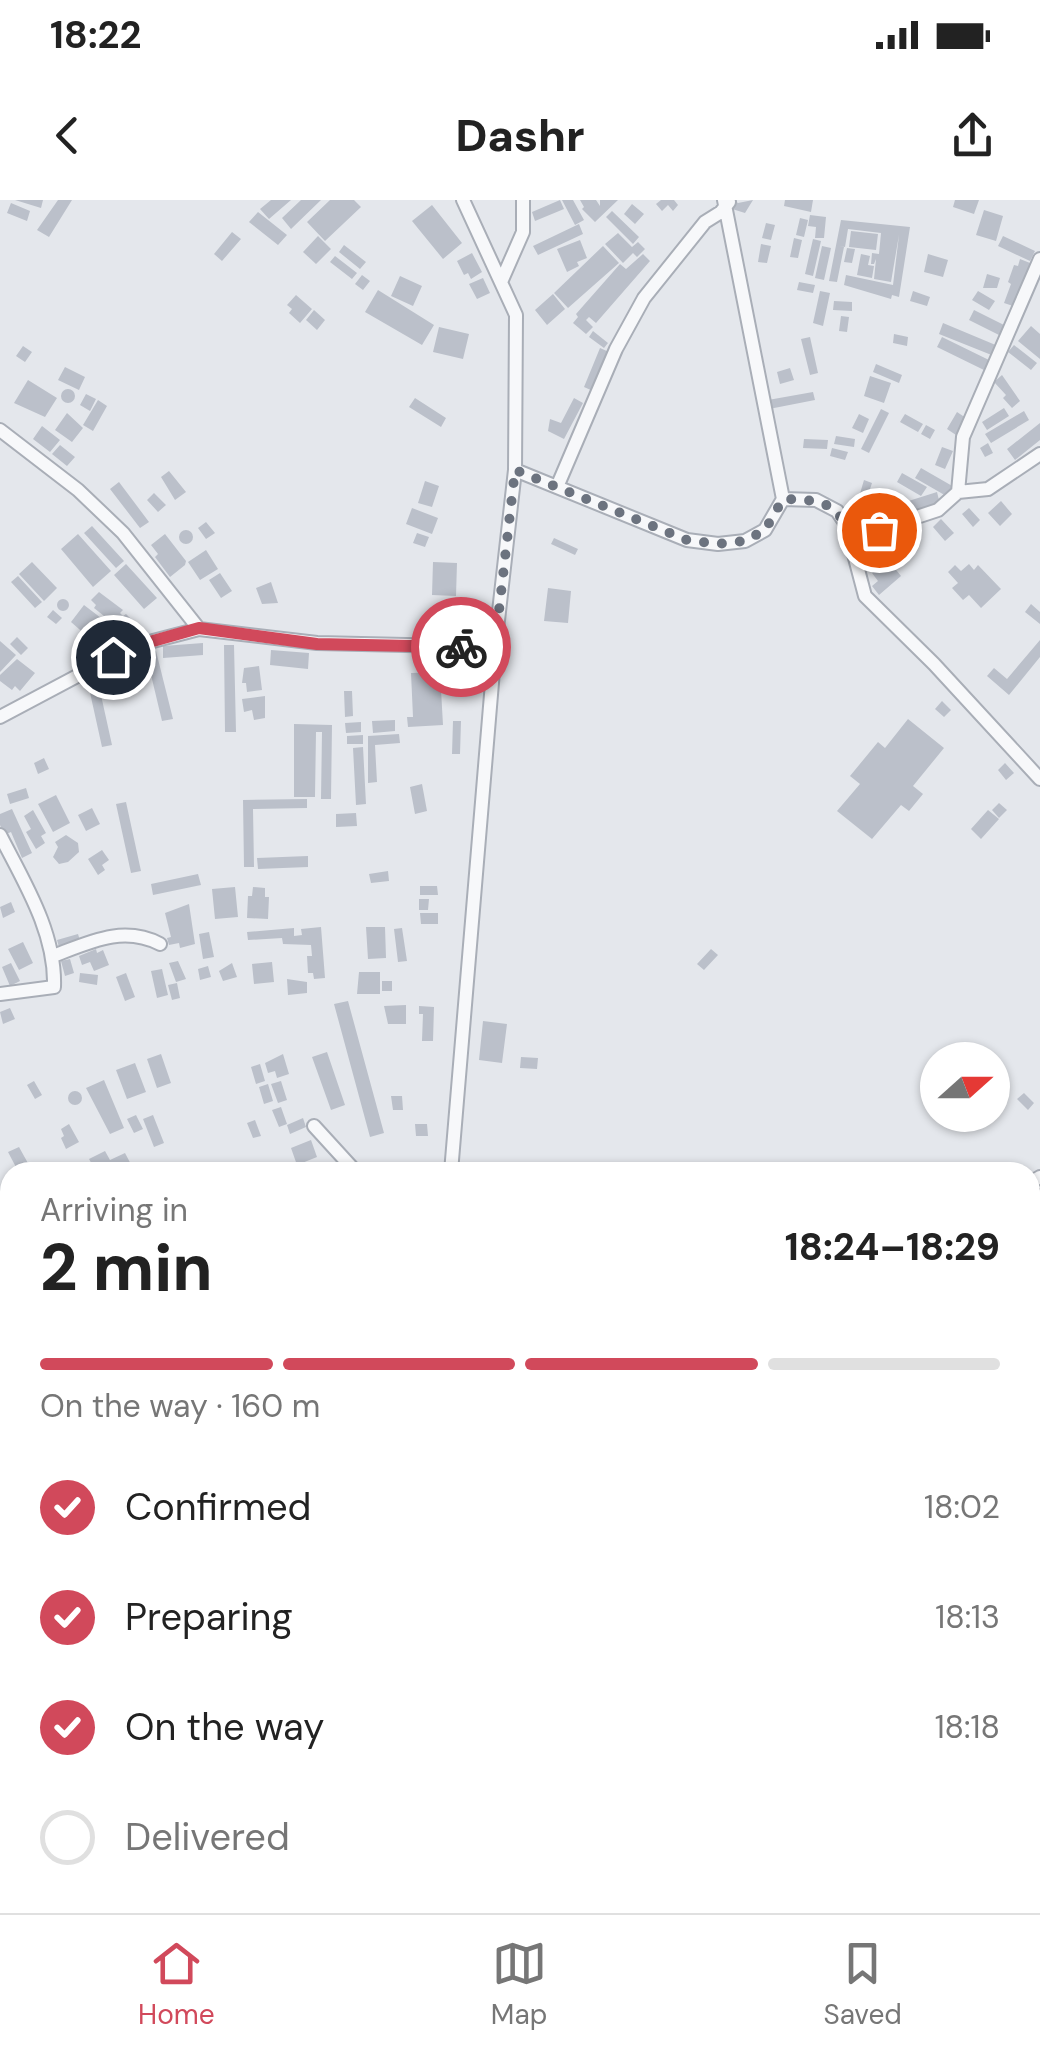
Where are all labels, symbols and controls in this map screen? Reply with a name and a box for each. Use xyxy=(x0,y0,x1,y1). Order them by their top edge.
text: 18:22 xyxy=(50,10,141,60)
text: Dashr xyxy=(455,106,585,165)
icon: back xyxy=(40,108,95,163)
icon: share xyxy=(945,108,1000,163)
pin xyxy=(837,488,922,573)
icon: bag xyxy=(852,503,907,558)
courier xyxy=(411,597,511,697)
pin xyxy=(71,615,156,700)
icon: bike xyxy=(434,620,489,675)
icon: home xyxy=(86,630,141,685)
north arrow xyxy=(920,1042,1010,1132)
map controls xyxy=(920,1042,1010,1132)
text: Arriving in xyxy=(40,1189,188,1231)
text: 18:24–18:29 xyxy=(785,1222,1000,1272)
text: 2 min xyxy=(40,1226,213,1310)
text: On the way · 160 m xyxy=(40,1385,320,1427)
icon: check xyxy=(40,1480,95,1535)
text: Confirmed xyxy=(125,1482,311,1532)
text: 18:02 xyxy=(924,1486,1000,1528)
icon: check xyxy=(40,1590,95,1645)
text: Preparing xyxy=(125,1592,293,1642)
text: 18:13 xyxy=(935,1596,1000,1638)
icon: check xyxy=(40,1700,95,1755)
text: On the way xyxy=(125,1702,324,1752)
text: 18:18 xyxy=(935,1706,1000,1748)
text: Delivered xyxy=(125,1812,290,1862)
tab: Home xyxy=(138,1936,215,2033)
tab: Map xyxy=(491,1936,547,2033)
tab: Saved xyxy=(823,1936,902,2033)

